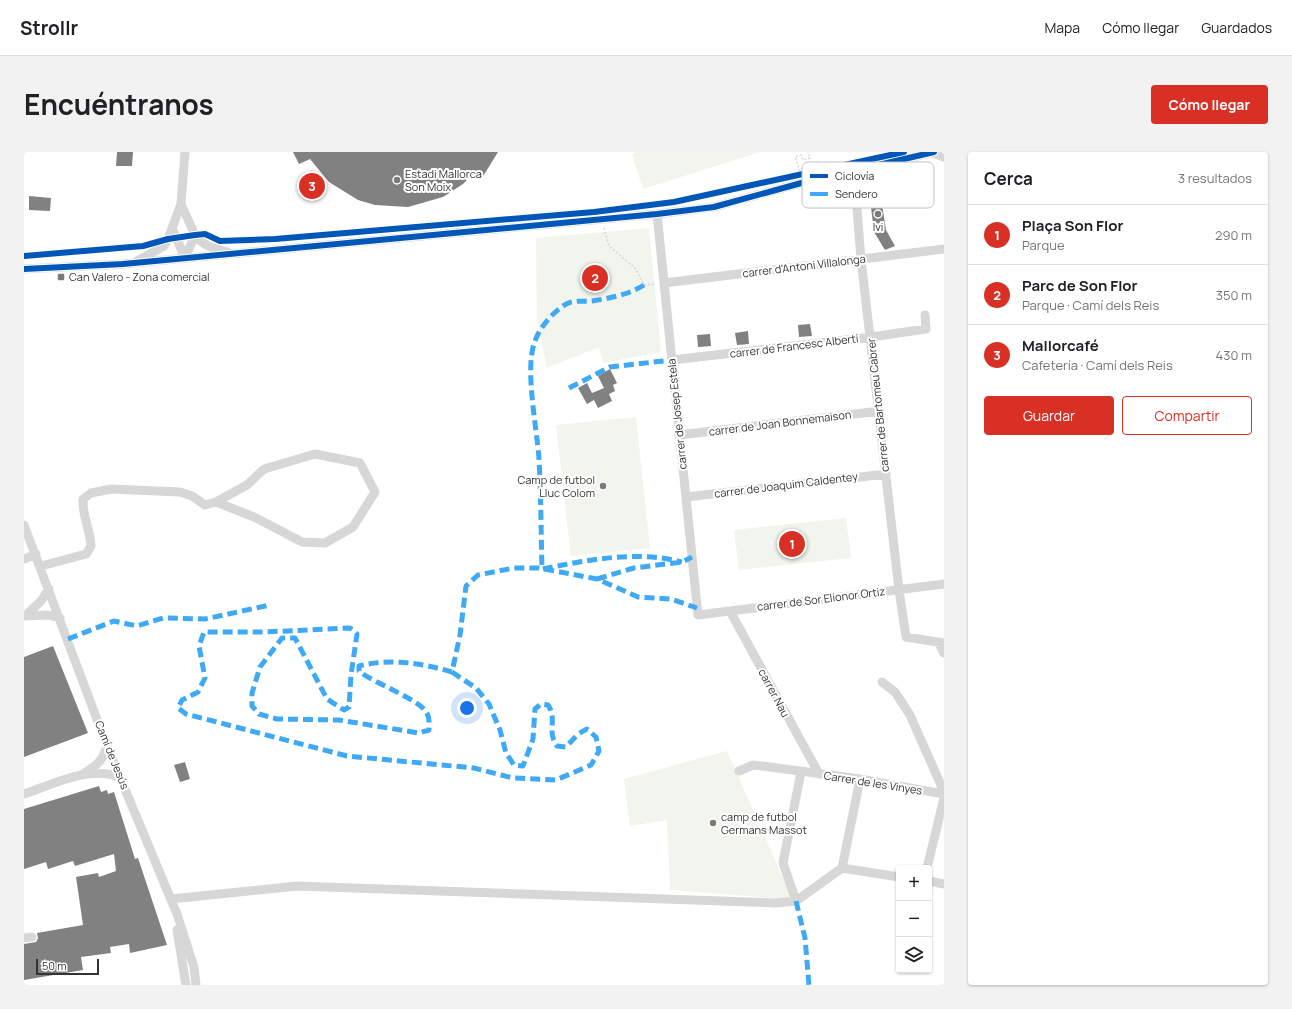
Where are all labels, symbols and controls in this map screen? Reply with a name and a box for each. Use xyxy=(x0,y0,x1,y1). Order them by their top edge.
text: Strollr xyxy=(20,15,78,41)
text: Mapa xyxy=(1045,18,1080,37)
text: Cómo llegar xyxy=(1102,18,1179,37)
text: Guardados xyxy=(1201,18,1272,37)
text: Encuéntranos xyxy=(24,85,214,123)
button: Cómo llegar xyxy=(1151,85,1268,124)
legend xyxy=(802,162,934,208)
place label: Estadi Mallorca Son Moix xyxy=(405,166,482,194)
text: Cerca xyxy=(984,167,1033,190)
text: Ciclovía xyxy=(835,168,875,183)
text: 3 resultados xyxy=(1178,169,1252,187)
pin: 3 xyxy=(299,171,325,201)
marker: Estadi Mallorca Son Moix xyxy=(392,175,402,185)
text: Sendero xyxy=(835,186,878,201)
marker: Ivi xyxy=(873,209,883,219)
text: Plaça Son Flor xyxy=(1022,215,1123,236)
place label: Ivi xyxy=(873,219,883,234)
text: 1 xyxy=(994,226,1000,244)
text: 290 m xyxy=(1215,226,1252,244)
text: Parque xyxy=(1022,236,1064,254)
street label: carrer d'Antoni Villalonga xyxy=(741,250,866,281)
pin: 2 xyxy=(582,263,608,293)
place label: Can Valero - Zona comercial xyxy=(69,269,210,284)
marker: Can Valero - Zona comercial xyxy=(56,272,66,282)
text: Parc de Son Flor xyxy=(1022,275,1138,296)
text: 2 xyxy=(993,286,1001,304)
text: 350 m xyxy=(1216,286,1252,304)
text: Parque · Camí dels Reis xyxy=(1022,296,1159,314)
street label: carrer de Francesc Albertí xyxy=(729,330,860,361)
text: Mallorcafé xyxy=(1022,335,1099,356)
street label: carrer de Bartomeu Cabrer xyxy=(863,337,892,473)
text: 3 xyxy=(993,346,1001,364)
text: 430 m xyxy=(1216,346,1252,364)
text: Cafetería · Camí dels Reis xyxy=(1022,356,1173,374)
street label: carrer de Josep Estela xyxy=(663,358,690,470)
button: Guardar xyxy=(984,396,1114,435)
button: Compartir xyxy=(1122,396,1252,435)
street label: carrer de Joan Bonnemaison xyxy=(708,406,852,439)
street label: carrer de Joaquim Caldentey xyxy=(713,468,859,501)
place label: Camp de futbol Lluc Colom xyxy=(517,472,595,500)
marker: Camp de futbol Lluc Colom xyxy=(598,481,608,491)
pin: 1 xyxy=(779,529,805,559)
street label: carrer de Sor Elionor Ortiz xyxy=(756,583,886,614)
street label: carrer Nau xyxy=(755,666,793,720)
your location xyxy=(457,698,477,718)
street label: Camí de Jesús xyxy=(92,718,133,792)
street label: Carrer de les Vinyes xyxy=(823,767,924,798)
place label: camp de futbol Germans Massot xyxy=(721,809,807,837)
marker: camp de futbol Germans Massot xyxy=(708,818,718,828)
map controls xyxy=(896,865,932,973)
button: + xyxy=(896,865,932,901)
button: − xyxy=(896,901,932,937)
button: layers xyxy=(896,937,932,973)
scale bar xyxy=(36,957,99,976)
text: 50 m xyxy=(42,958,67,973)

